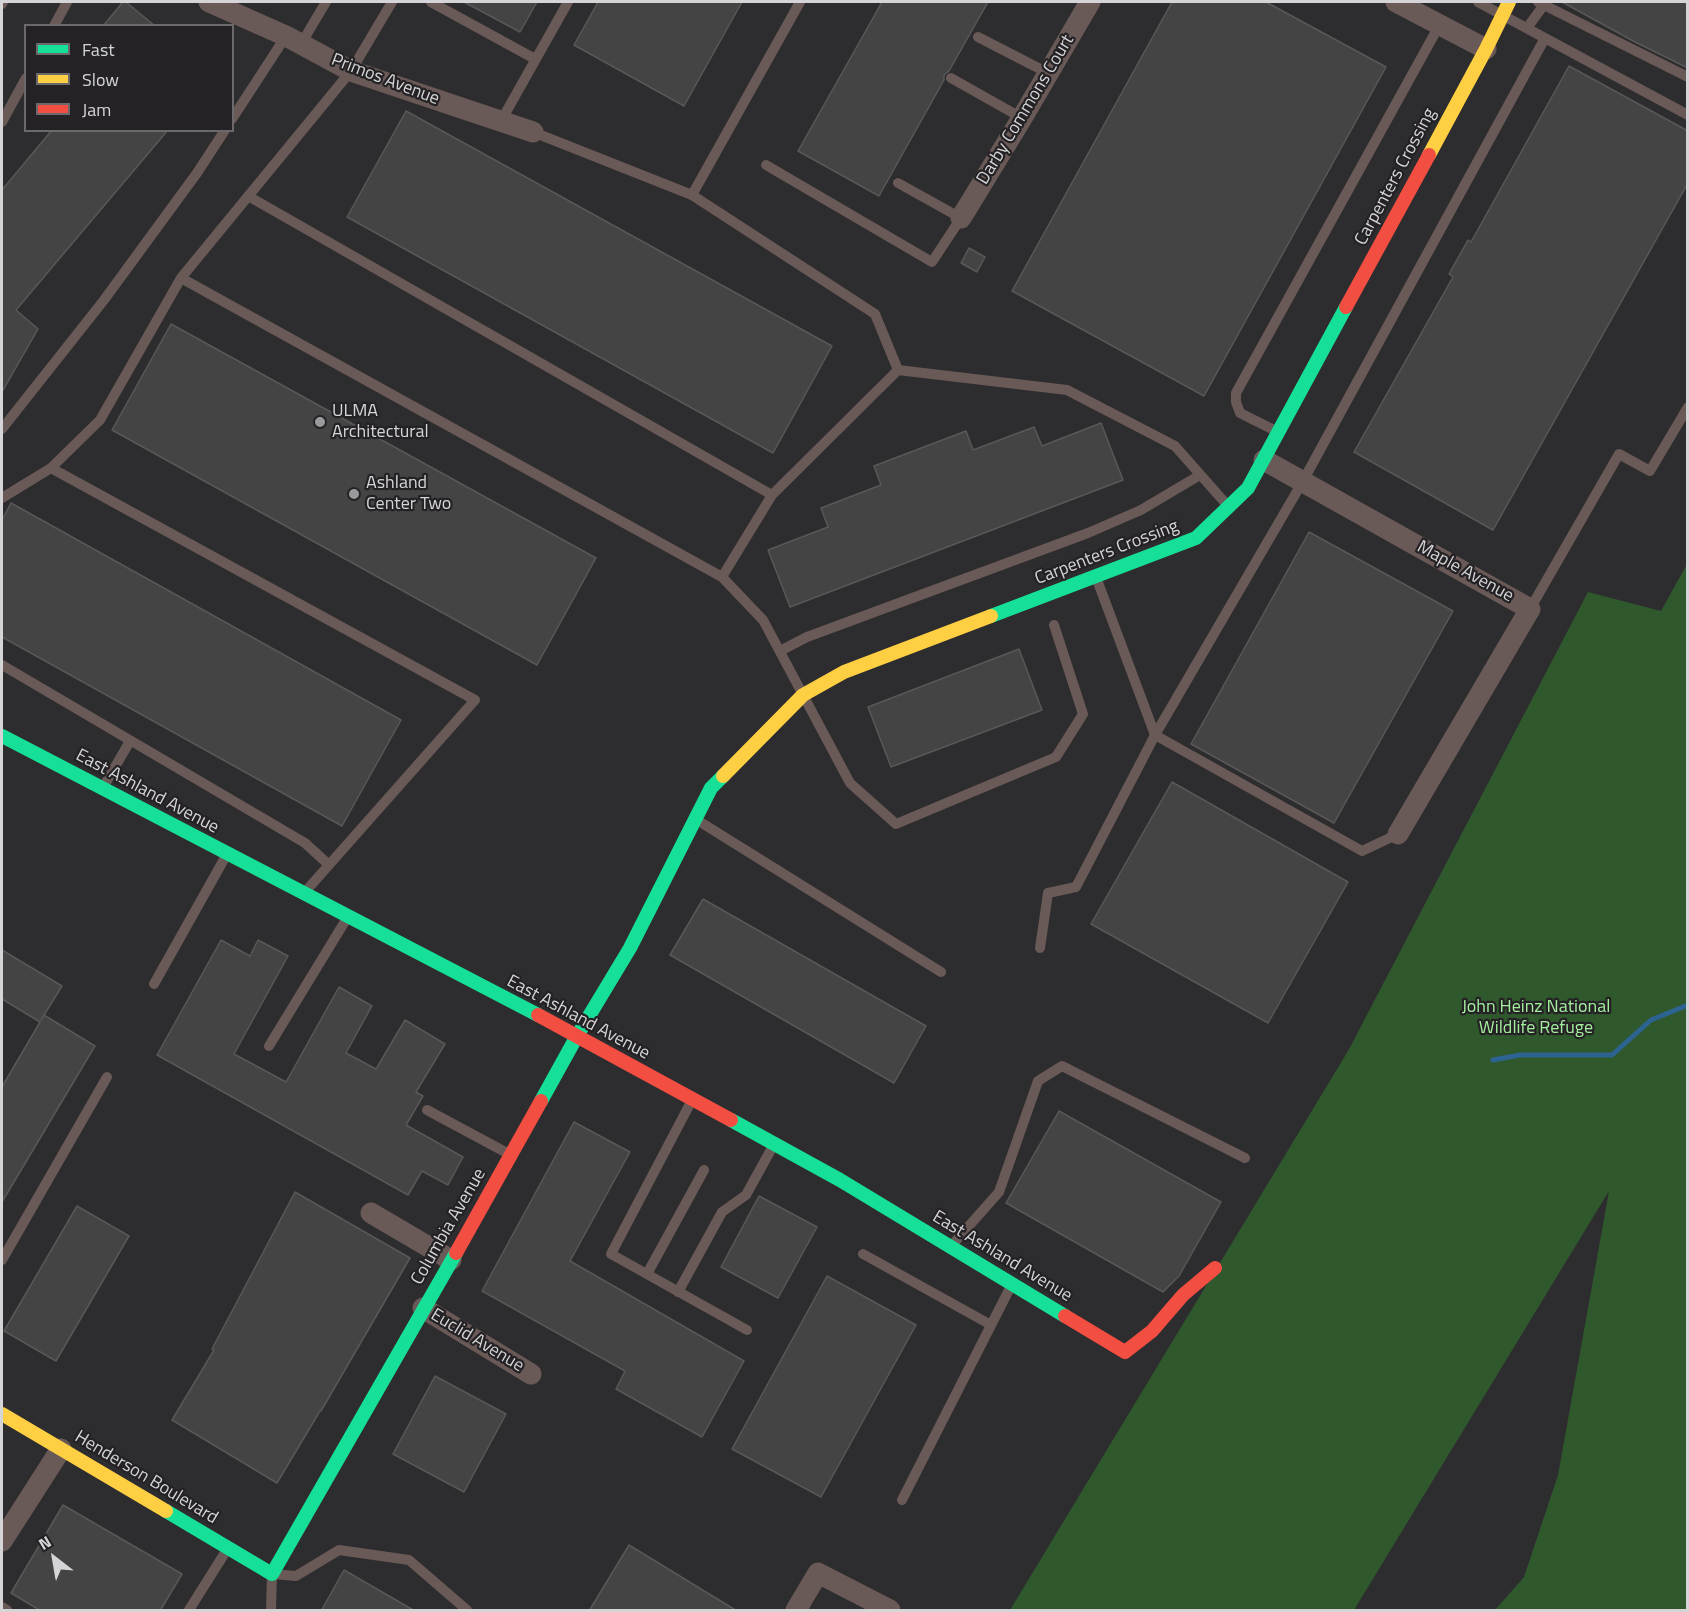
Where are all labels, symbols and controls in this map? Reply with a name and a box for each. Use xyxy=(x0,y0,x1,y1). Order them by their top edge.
legend xyxy=(24,24,234,132)
street label: Darby Commons Court xyxy=(973,31,1079,189)
text: Fast xyxy=(82,36,115,63)
street label: Primos Avenue xyxy=(328,49,442,111)
text: Slow xyxy=(82,66,119,93)
text: Jam xyxy=(82,96,111,123)
street label: Carpenters Crossing xyxy=(1351,105,1441,249)
place label: ULMA Architectural xyxy=(332,401,429,444)
marker: ULMA Architectural xyxy=(313,415,327,429)
place label: Ashland Center Two xyxy=(366,473,451,516)
marker: Ashland Center Two xyxy=(347,487,361,501)
street label: Carpenters Crossing xyxy=(1032,516,1182,590)
street label: Maple Avenue xyxy=(1413,537,1517,607)
street label: East Ashland Avenue xyxy=(72,745,222,839)
street label: East Ashland Avenue xyxy=(503,971,653,1065)
park label: John Heinz National Wildlife Refuge xyxy=(1462,997,1610,1040)
street label: Columbia Avenue xyxy=(407,1165,491,1289)
street label: East Ashland Avenue xyxy=(928,1207,1076,1307)
street label: Euclid Avenue xyxy=(426,1305,528,1377)
street label: Henderson Boulevard xyxy=(70,1427,222,1529)
north arrow xyxy=(24,1528,84,1588)
text: N xyxy=(34,1529,56,1556)

